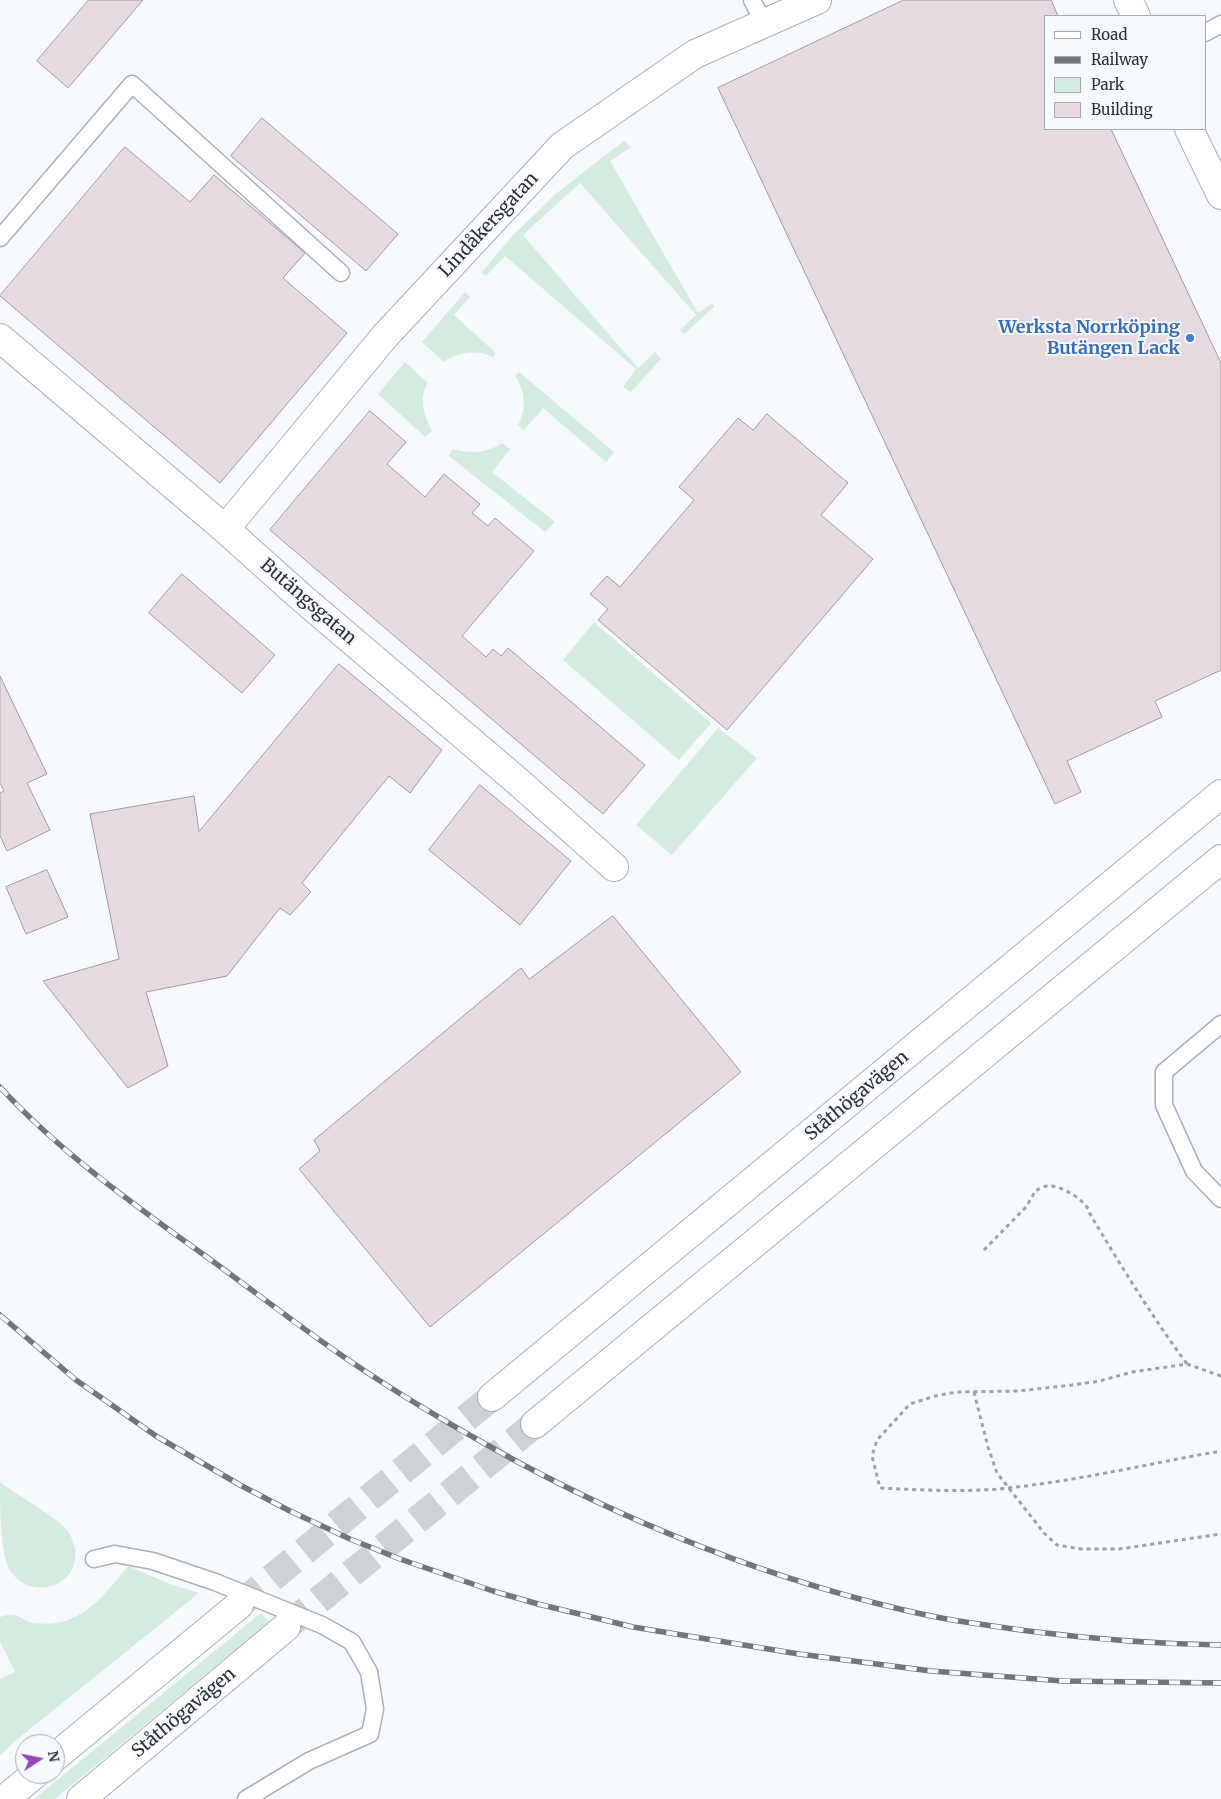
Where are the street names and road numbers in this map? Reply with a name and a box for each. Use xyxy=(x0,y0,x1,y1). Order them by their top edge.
street label: Lindåkersgatan xyxy=(435,168,543,282)
street label: Butängsgatan xyxy=(256,554,360,650)
street label: Ståthögavägen xyxy=(801,1046,913,1146)
street label: Ståthögavägen xyxy=(128,1663,240,1763)

